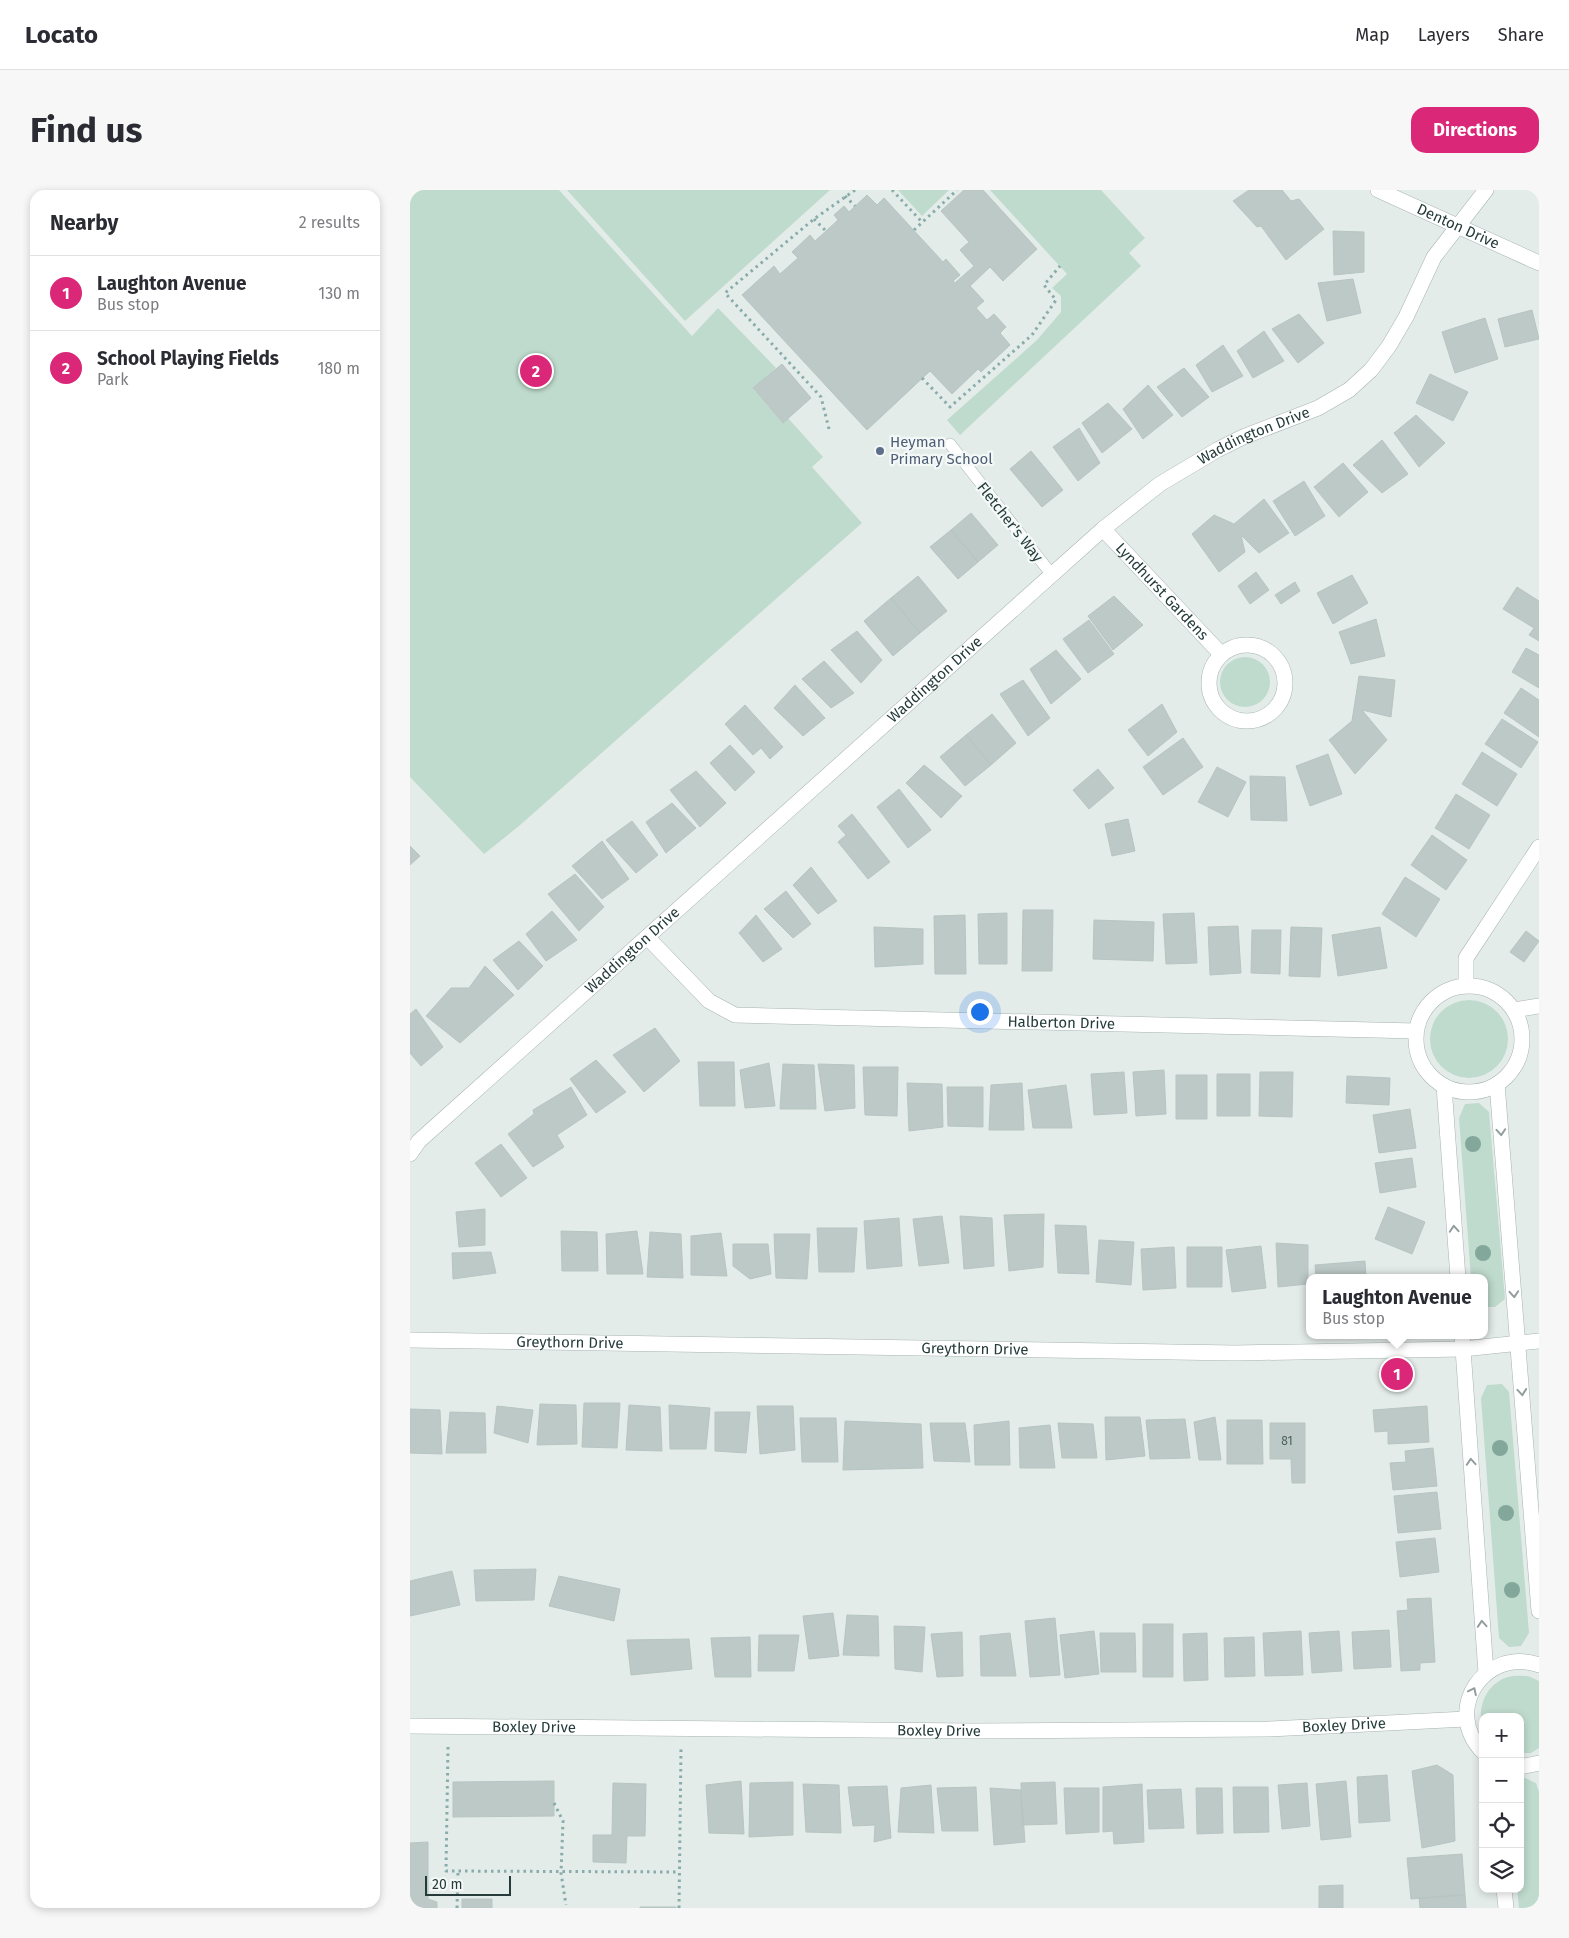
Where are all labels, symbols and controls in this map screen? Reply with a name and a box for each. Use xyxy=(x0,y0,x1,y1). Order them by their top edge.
text: Locato xyxy=(25,21,98,49)
text: Map xyxy=(1355,24,1390,46)
text: Layers xyxy=(1418,24,1470,46)
text: Share xyxy=(1498,24,1544,46)
button: Directions xyxy=(1411,107,1539,153)
text: Find us xyxy=(30,109,142,151)
street label: Denton Drive xyxy=(1414,200,1502,253)
text: Nearby xyxy=(50,210,118,236)
text: 2 results xyxy=(299,213,360,232)
text: Laughton Avenue xyxy=(97,272,246,295)
text: 1 xyxy=(62,284,70,303)
text: 130 m xyxy=(318,284,360,303)
text: Bus stop xyxy=(97,295,160,314)
text: School Playing Fields xyxy=(97,347,279,370)
pin: 2 xyxy=(520,352,552,390)
text: 2 xyxy=(62,359,70,378)
text: 180 m xyxy=(317,359,360,378)
text: Park xyxy=(97,370,129,389)
street label: Waddington Drive xyxy=(1194,403,1312,469)
place label: Heyman Primary School xyxy=(890,433,993,468)
marker: Heyman Primary School xyxy=(874,445,886,457)
street label: Fletcher's Way xyxy=(973,479,1047,566)
street label: Lyndhurst Gardens xyxy=(1112,539,1212,644)
street label: Waddington Drive xyxy=(884,632,986,726)
street label: Waddington Drive xyxy=(581,903,683,997)
your location xyxy=(967,999,993,1025)
street label: Halberton Drive xyxy=(1007,1012,1115,1033)
one-way arrow xyxy=(1495,1129,1506,1137)
one-way arrow xyxy=(1449,1225,1460,1233)
popup xyxy=(1306,1274,1488,1339)
text: Laughton Avenue xyxy=(1322,1286,1472,1309)
one-way arrow xyxy=(1508,1291,1519,1299)
text: Bus stop xyxy=(1322,1309,1385,1328)
street label: Greythorn Drive xyxy=(516,1333,624,1352)
street label: Greythorn Drive xyxy=(921,1339,1029,1359)
pin: 1 xyxy=(1381,1355,1413,1393)
one-way arrow xyxy=(1516,1389,1527,1397)
house number: 81 xyxy=(1281,1434,1293,1448)
one-way arrow xyxy=(1466,1458,1477,1466)
one-way arrow xyxy=(1477,1620,1488,1628)
one-way arrow xyxy=(1466,1688,1476,1697)
map controls xyxy=(1479,1713,1524,1893)
button: + xyxy=(1479,1713,1524,1758)
street label: Boxley Drive xyxy=(1301,1714,1386,1736)
street label: Boxley Drive xyxy=(492,1718,576,1736)
street label: Boxley Drive xyxy=(897,1721,981,1740)
button: − xyxy=(1479,1758,1524,1803)
button: locate xyxy=(1479,1803,1524,1848)
button: layers xyxy=(1479,1848,1524,1893)
scale bar xyxy=(425,1873,511,1896)
text: 20 m xyxy=(432,1876,462,1893)

